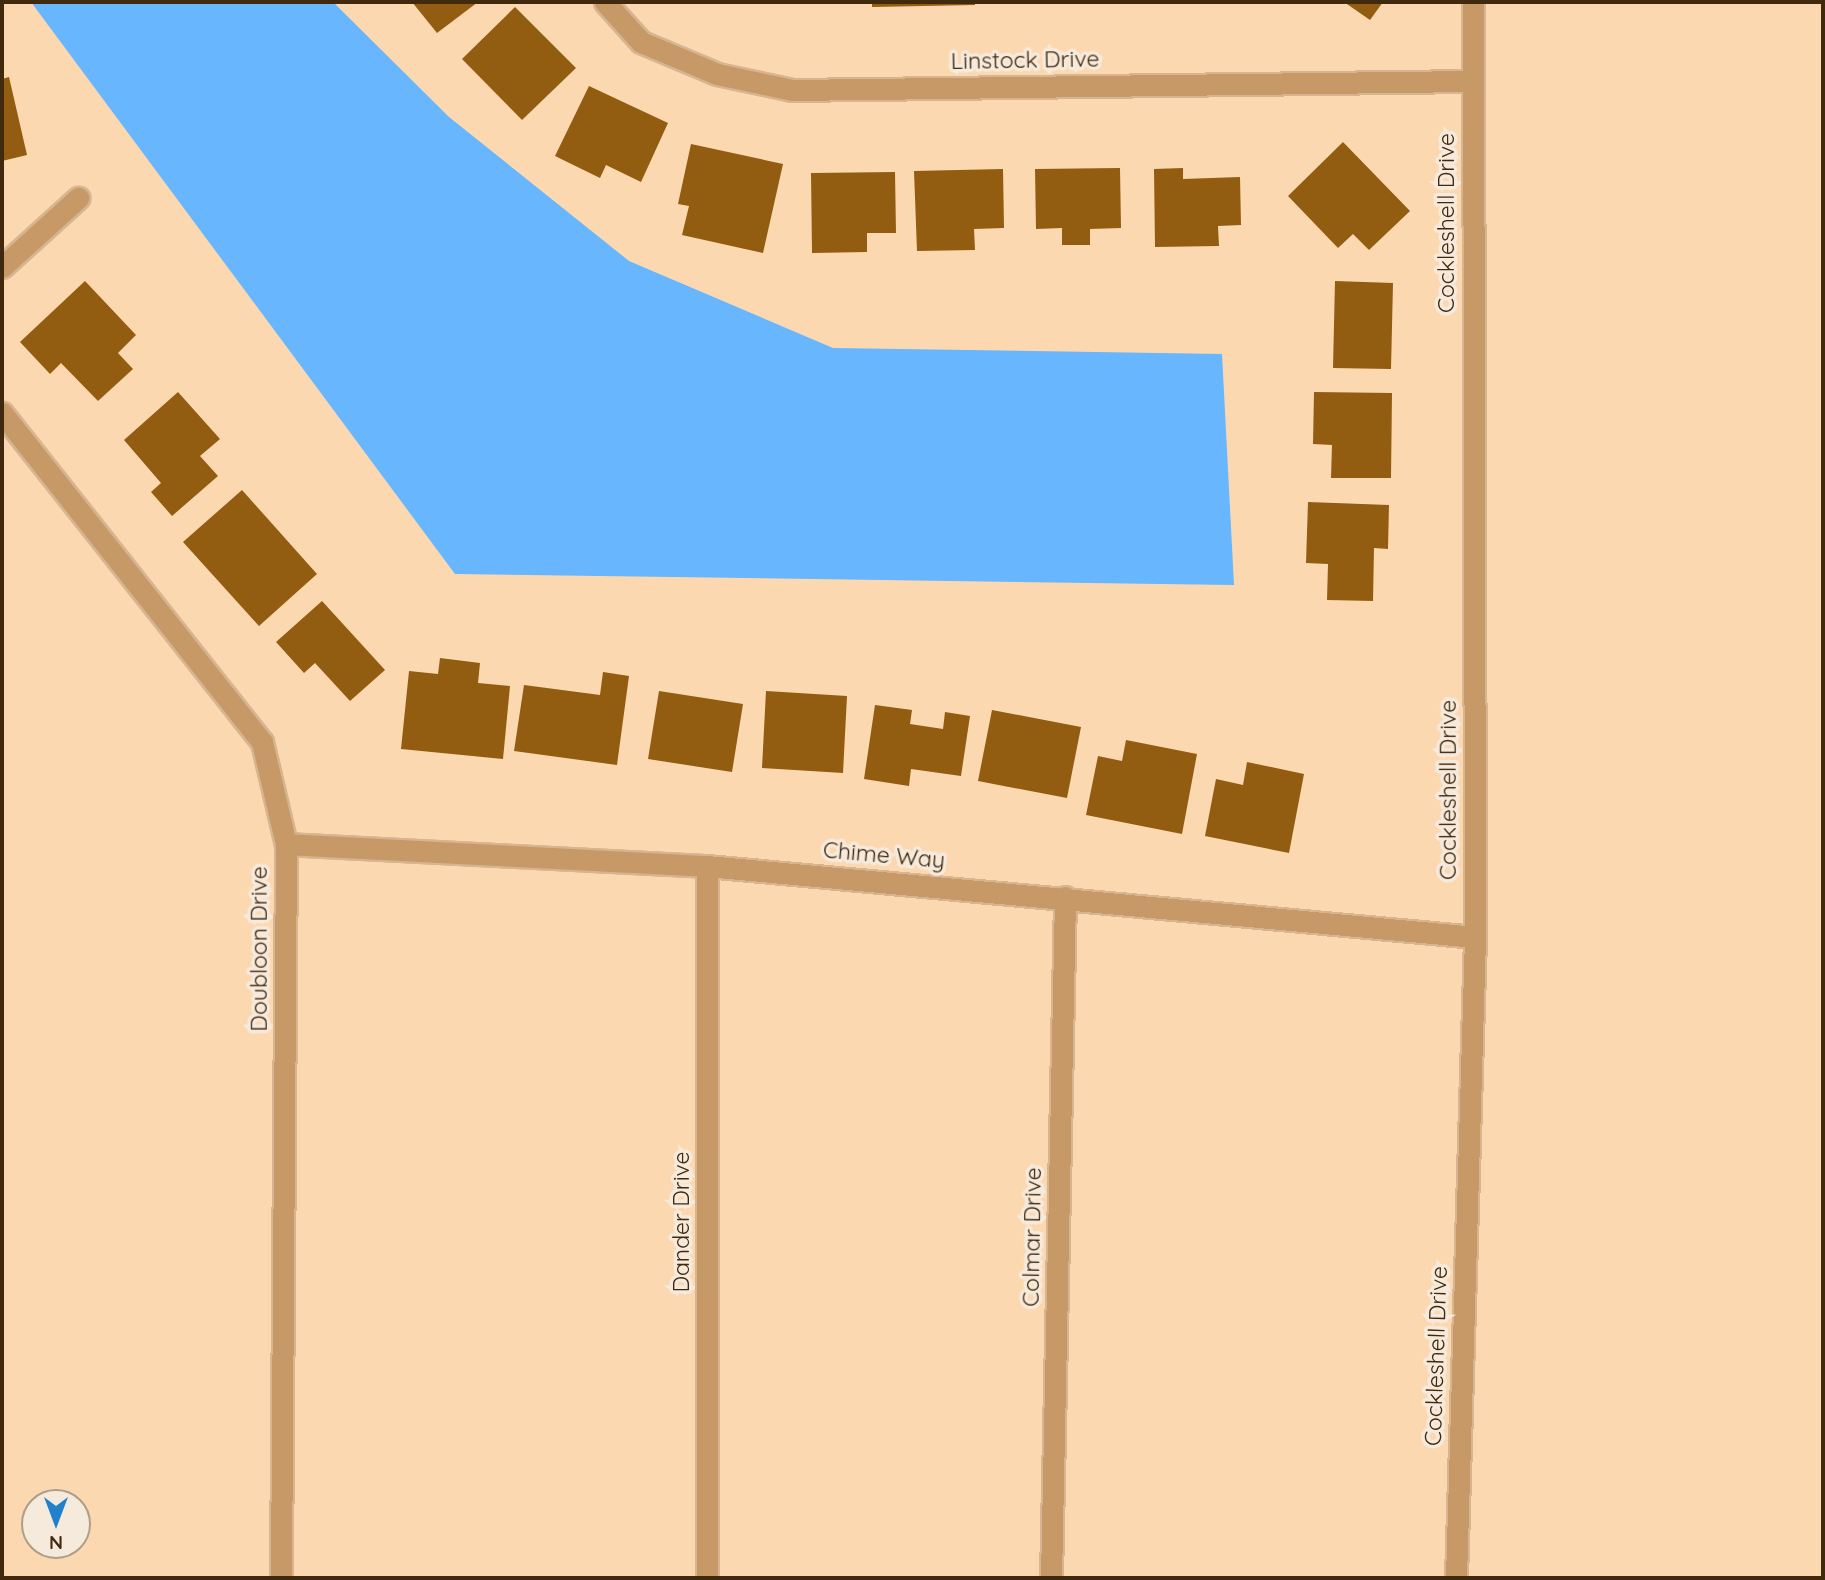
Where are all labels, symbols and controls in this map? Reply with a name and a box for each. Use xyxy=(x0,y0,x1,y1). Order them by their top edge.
street label: Linstock Drive xyxy=(950,45,1100,75)
street label: Cockleshell Drive xyxy=(1432,133,1460,313)
street label: Cockleshell Drive xyxy=(1434,700,1462,880)
street label: Chime Way xyxy=(822,836,946,874)
street label: Doubloon Drive xyxy=(245,866,273,1032)
street label: Dander Drive xyxy=(667,1151,695,1293)
street label: Colmar Drive xyxy=(1017,1167,1047,1307)
street label: Cockleshell Drive xyxy=(1419,1266,1453,1446)
north arrow xyxy=(21,1489,91,1559)
text: N xyxy=(49,1531,63,1555)

